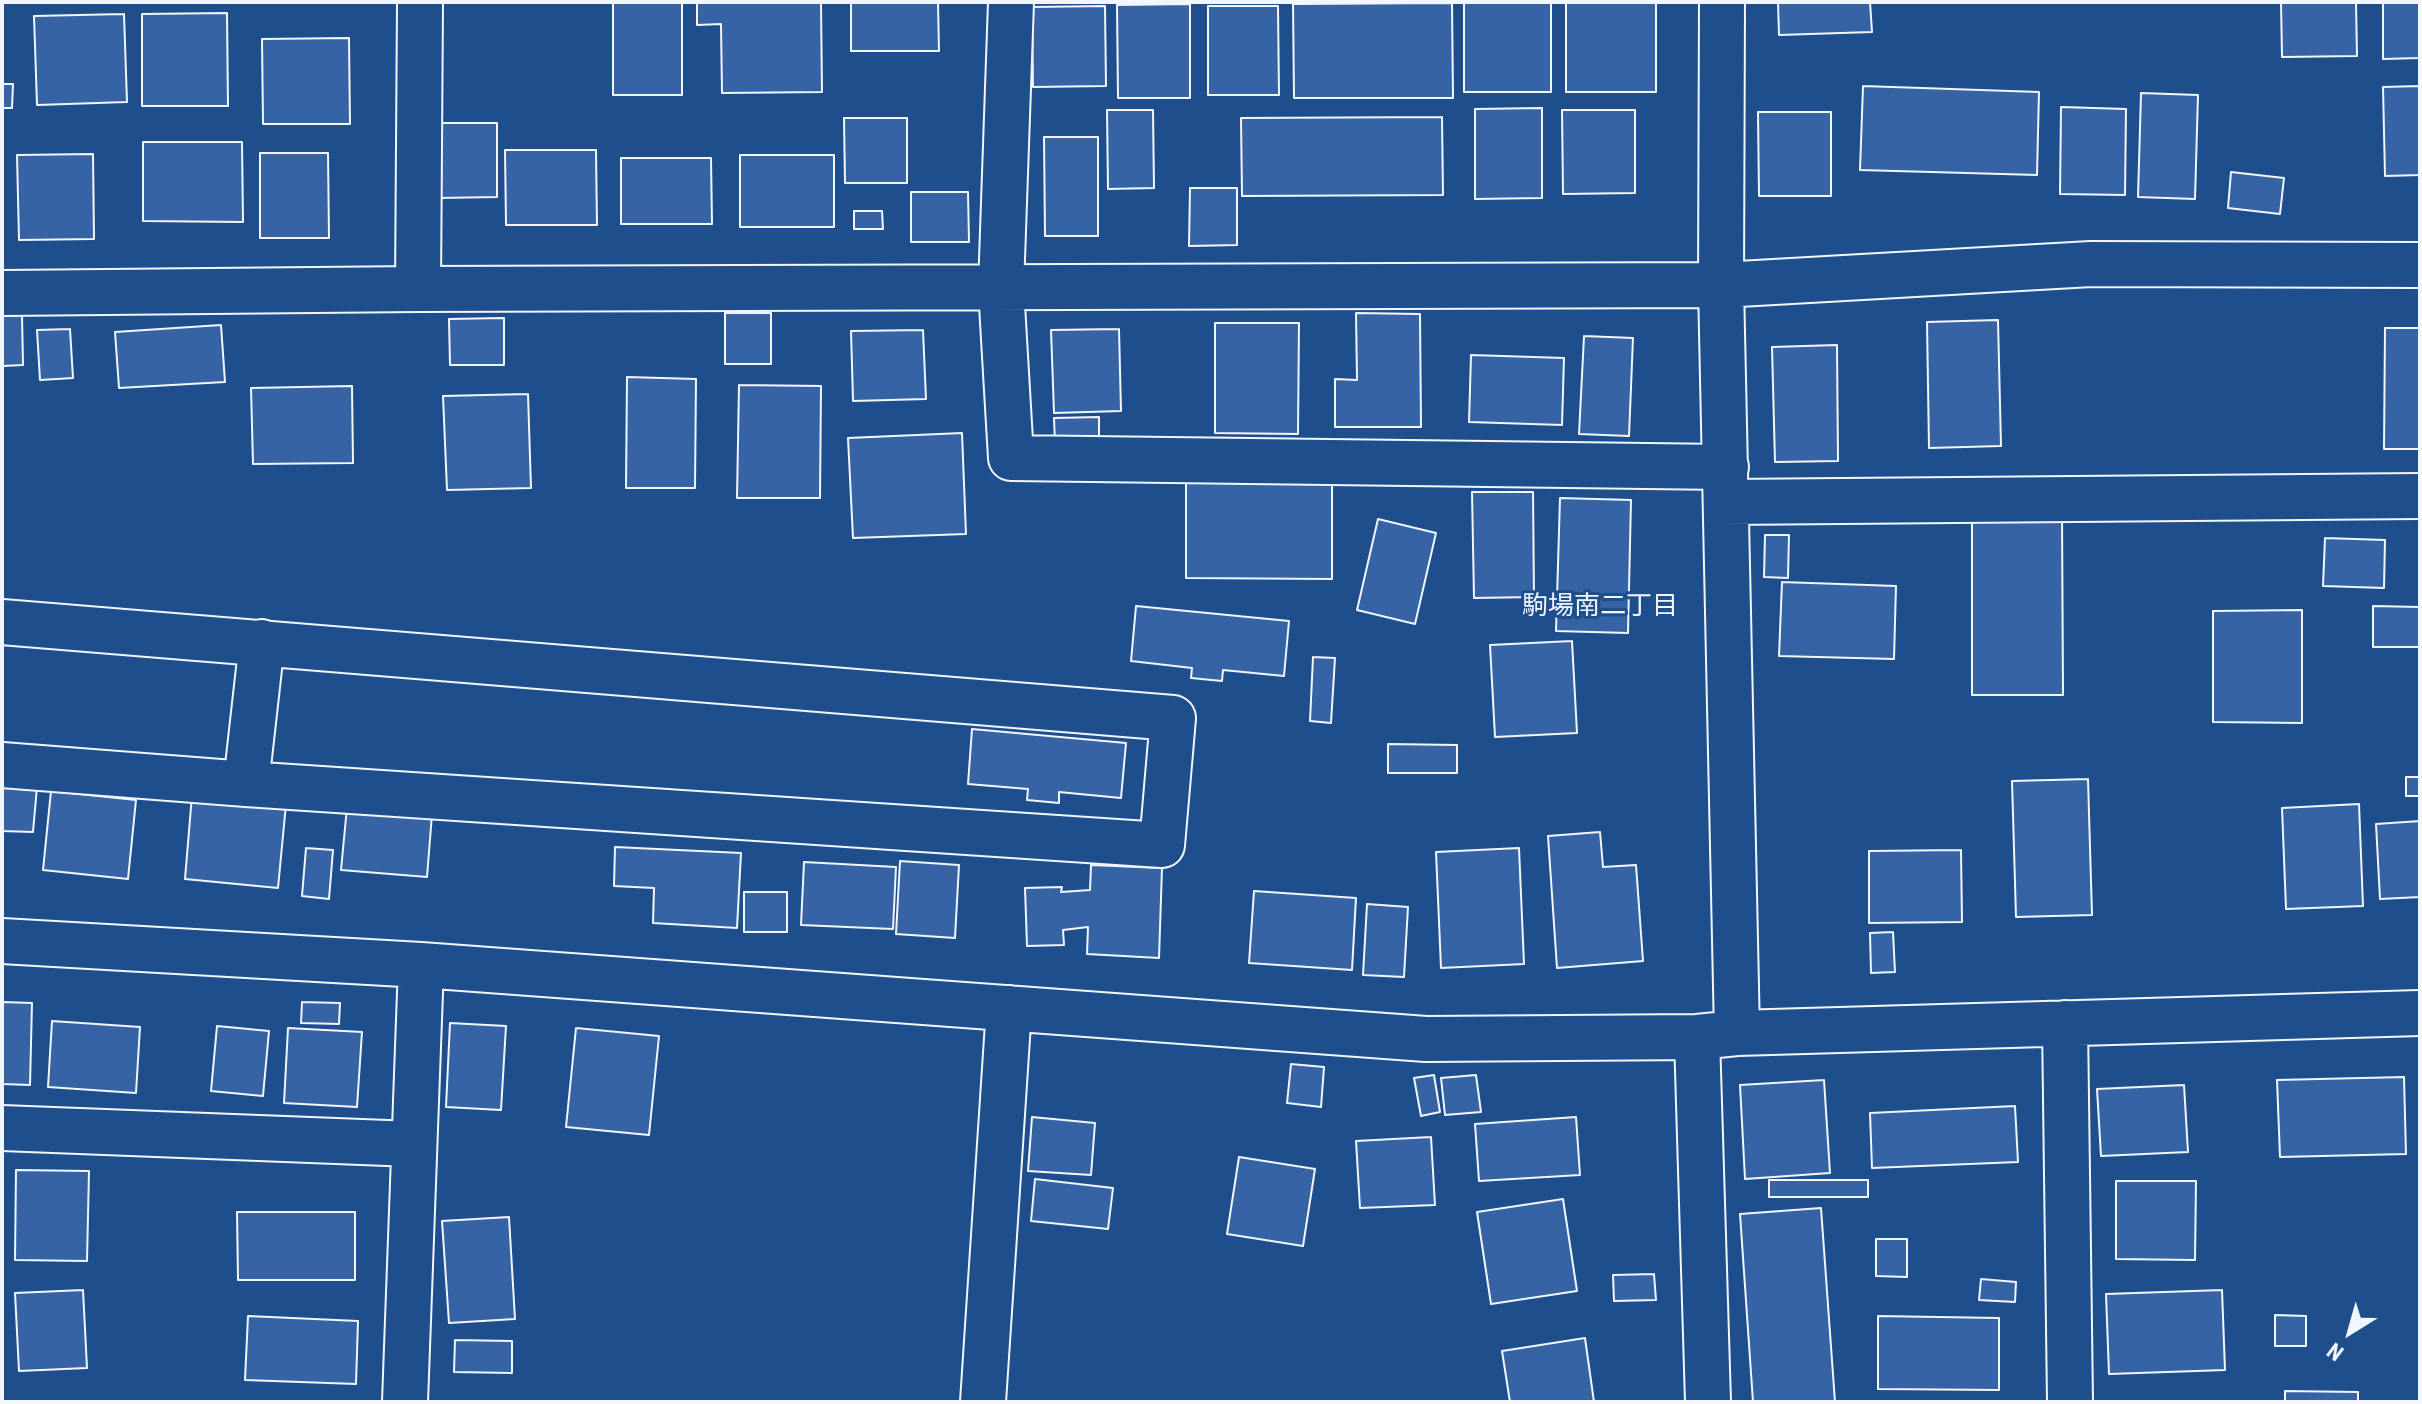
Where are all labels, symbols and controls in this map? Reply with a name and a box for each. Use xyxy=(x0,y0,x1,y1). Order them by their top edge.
district label: 駒場南二丁目 xyxy=(1522,591,1678,623)
north arrow xyxy=(2310,1292,2390,1372)
text: N xyxy=(2322,1338,2348,1366)

